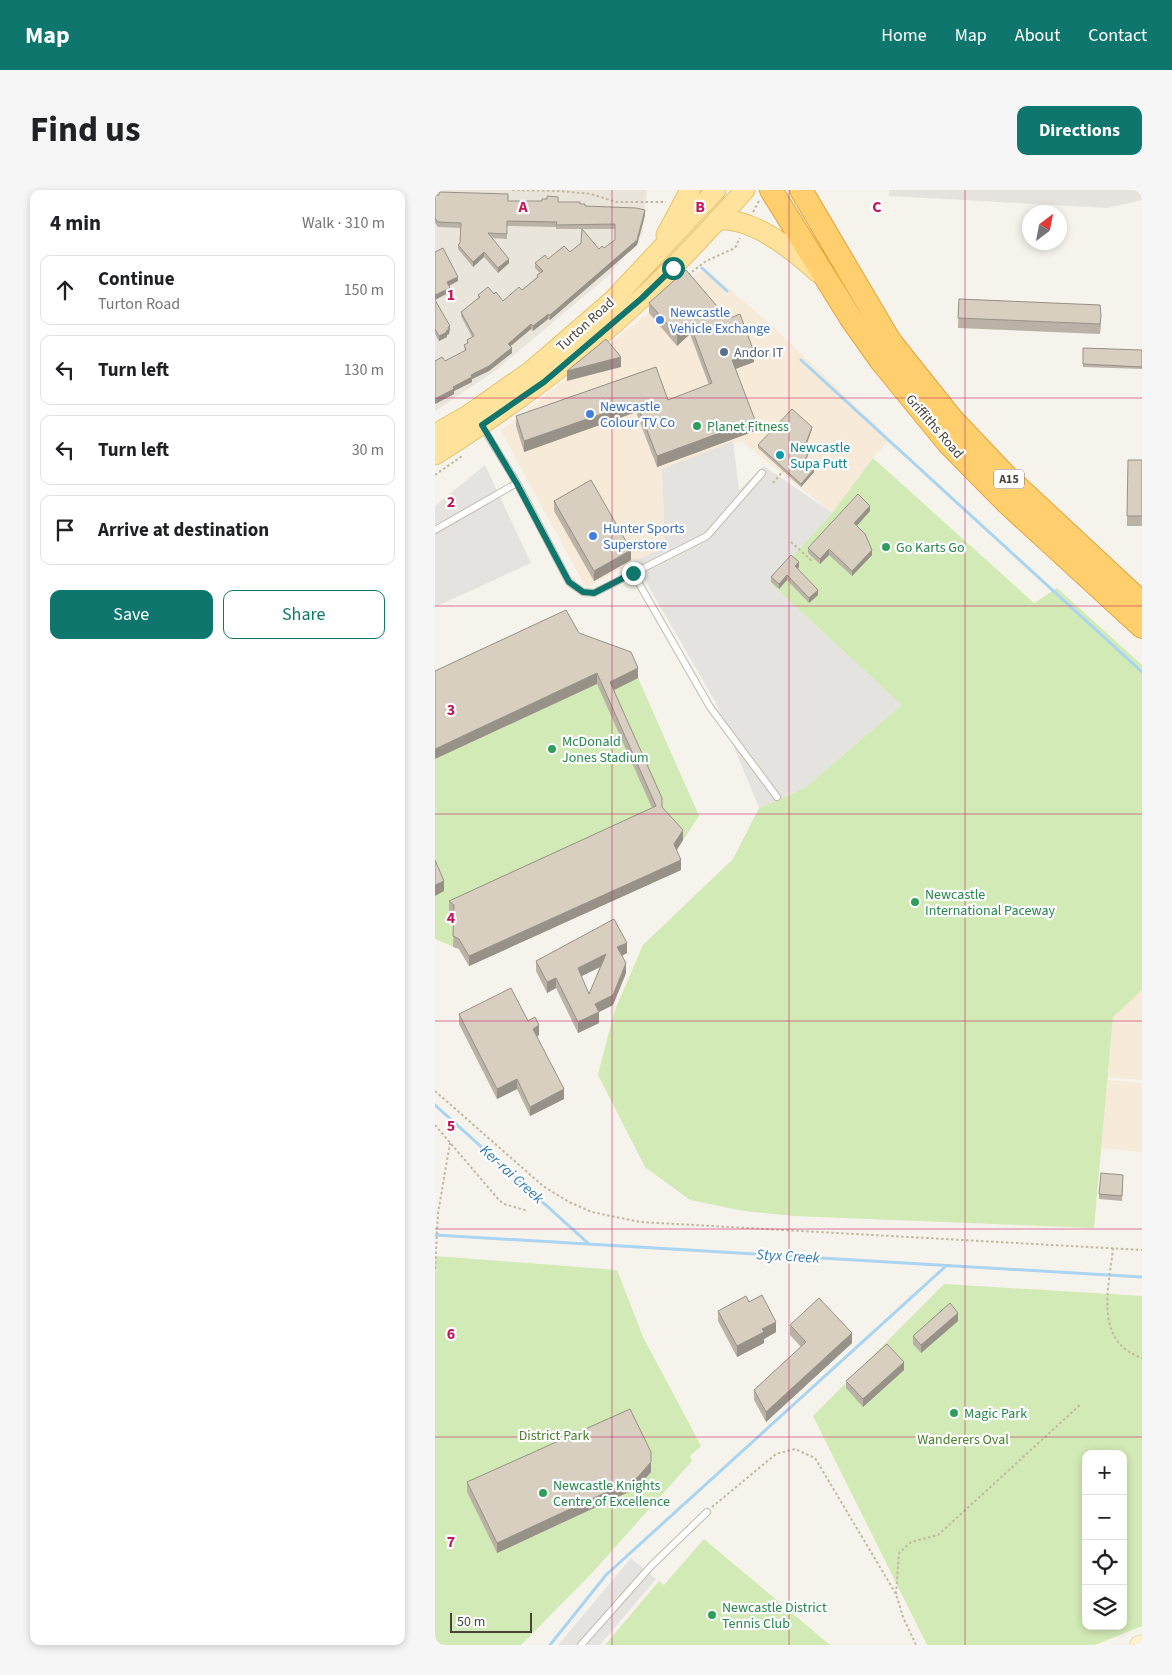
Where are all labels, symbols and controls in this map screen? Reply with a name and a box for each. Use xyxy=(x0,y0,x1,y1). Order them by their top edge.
text: Map xyxy=(25,18,70,53)
text: Home xyxy=(881,23,927,48)
text: Map xyxy=(955,23,987,48)
text: About xyxy=(1015,23,1060,48)
text: Contact xyxy=(1088,23,1147,48)
text: Find us xyxy=(30,105,140,155)
button: Directions xyxy=(1017,106,1142,155)
text: A xyxy=(517,196,528,218)
text: B xyxy=(695,196,705,218)
text: C xyxy=(872,196,882,218)
north arrow xyxy=(1022,205,1067,250)
text: 4 min xyxy=(50,208,101,238)
text: Walk · 310 m xyxy=(302,212,385,234)
route start xyxy=(662,257,685,280)
text: Continue xyxy=(98,266,175,293)
icon: ahead xyxy=(51,276,79,304)
text: 150 m xyxy=(344,279,384,301)
text: 1 xyxy=(447,284,455,306)
text: Turton Road xyxy=(98,293,180,315)
street label: Turton Road xyxy=(552,293,619,356)
place label: Newcastle Vehicle Exchange xyxy=(670,303,770,339)
marker: Newcastle Vehicle Exchange xyxy=(654,314,666,326)
place label: Andor IT xyxy=(734,343,784,363)
marker: Andor IT xyxy=(718,346,730,358)
icon: left xyxy=(51,356,79,384)
text: Turn left xyxy=(98,357,169,384)
text: 130 m xyxy=(344,359,384,381)
street label: Griffiths Road xyxy=(901,390,968,463)
place label: Newcastle Colour TV Co xyxy=(600,397,675,433)
marker: Newcastle Colour TV Co xyxy=(584,408,596,420)
place label: Planet Fitness xyxy=(707,417,789,437)
marker: Planet Fitness xyxy=(691,420,703,432)
icon: left xyxy=(51,436,79,464)
text: Turn left xyxy=(98,437,169,464)
place label: Newcastle Supa Putt xyxy=(790,438,850,474)
text: 30 m xyxy=(352,439,384,461)
marker: Newcastle Supa Putt xyxy=(774,449,786,461)
road number: A15 xyxy=(994,470,1024,488)
text: 2 xyxy=(447,491,455,513)
icon: arrive xyxy=(51,516,79,544)
text: Arrive at destination xyxy=(98,517,269,544)
place label: Hunter Sports Superstore xyxy=(603,519,685,555)
marker: Hunter Sports Superstore xyxy=(587,530,599,542)
place label: Go Karts Go xyxy=(896,538,965,558)
marker: Go Karts Go xyxy=(880,541,892,553)
route end xyxy=(622,562,645,585)
button: Save xyxy=(50,590,213,639)
button: Share xyxy=(223,590,385,639)
text: 3 xyxy=(447,699,455,721)
place label: McDonald Jones Stadium xyxy=(562,732,649,768)
marker: McDonald Jones Stadium xyxy=(546,743,558,755)
place label: Newcastle International Paceway xyxy=(925,885,1056,921)
marker: Newcastle International Paceway xyxy=(909,896,921,908)
text: 4 xyxy=(447,907,456,929)
text: 5 xyxy=(447,1115,455,1137)
water label: Ker-rai Creek xyxy=(475,1140,549,1209)
water label: Styx Creek xyxy=(756,1244,821,1269)
text: 6 xyxy=(447,1323,455,1345)
place label: Magic Park xyxy=(964,1404,1027,1424)
marker: Magic Park xyxy=(948,1407,960,1419)
park label: District Park xyxy=(519,1426,589,1446)
park label: Wanderers Oval xyxy=(917,1430,1009,1450)
map controls xyxy=(1082,1450,1127,1630)
button: + xyxy=(1082,1450,1127,1495)
place label: Newcastle Knights Centre of Excellence xyxy=(553,1476,670,1512)
marker: Newcastle Knights Centre of Excellence xyxy=(537,1487,549,1499)
button: − xyxy=(1082,1495,1127,1540)
text: 7 xyxy=(447,1531,455,1553)
button: locate xyxy=(1082,1540,1127,1585)
button: layers xyxy=(1082,1585,1127,1630)
place label: Newcastle District Tennis Club xyxy=(722,1598,827,1634)
marker: Newcastle District Tennis Club xyxy=(706,1609,718,1621)
scale bar xyxy=(450,1610,533,1633)
text: 50 m xyxy=(457,1612,485,1632)

